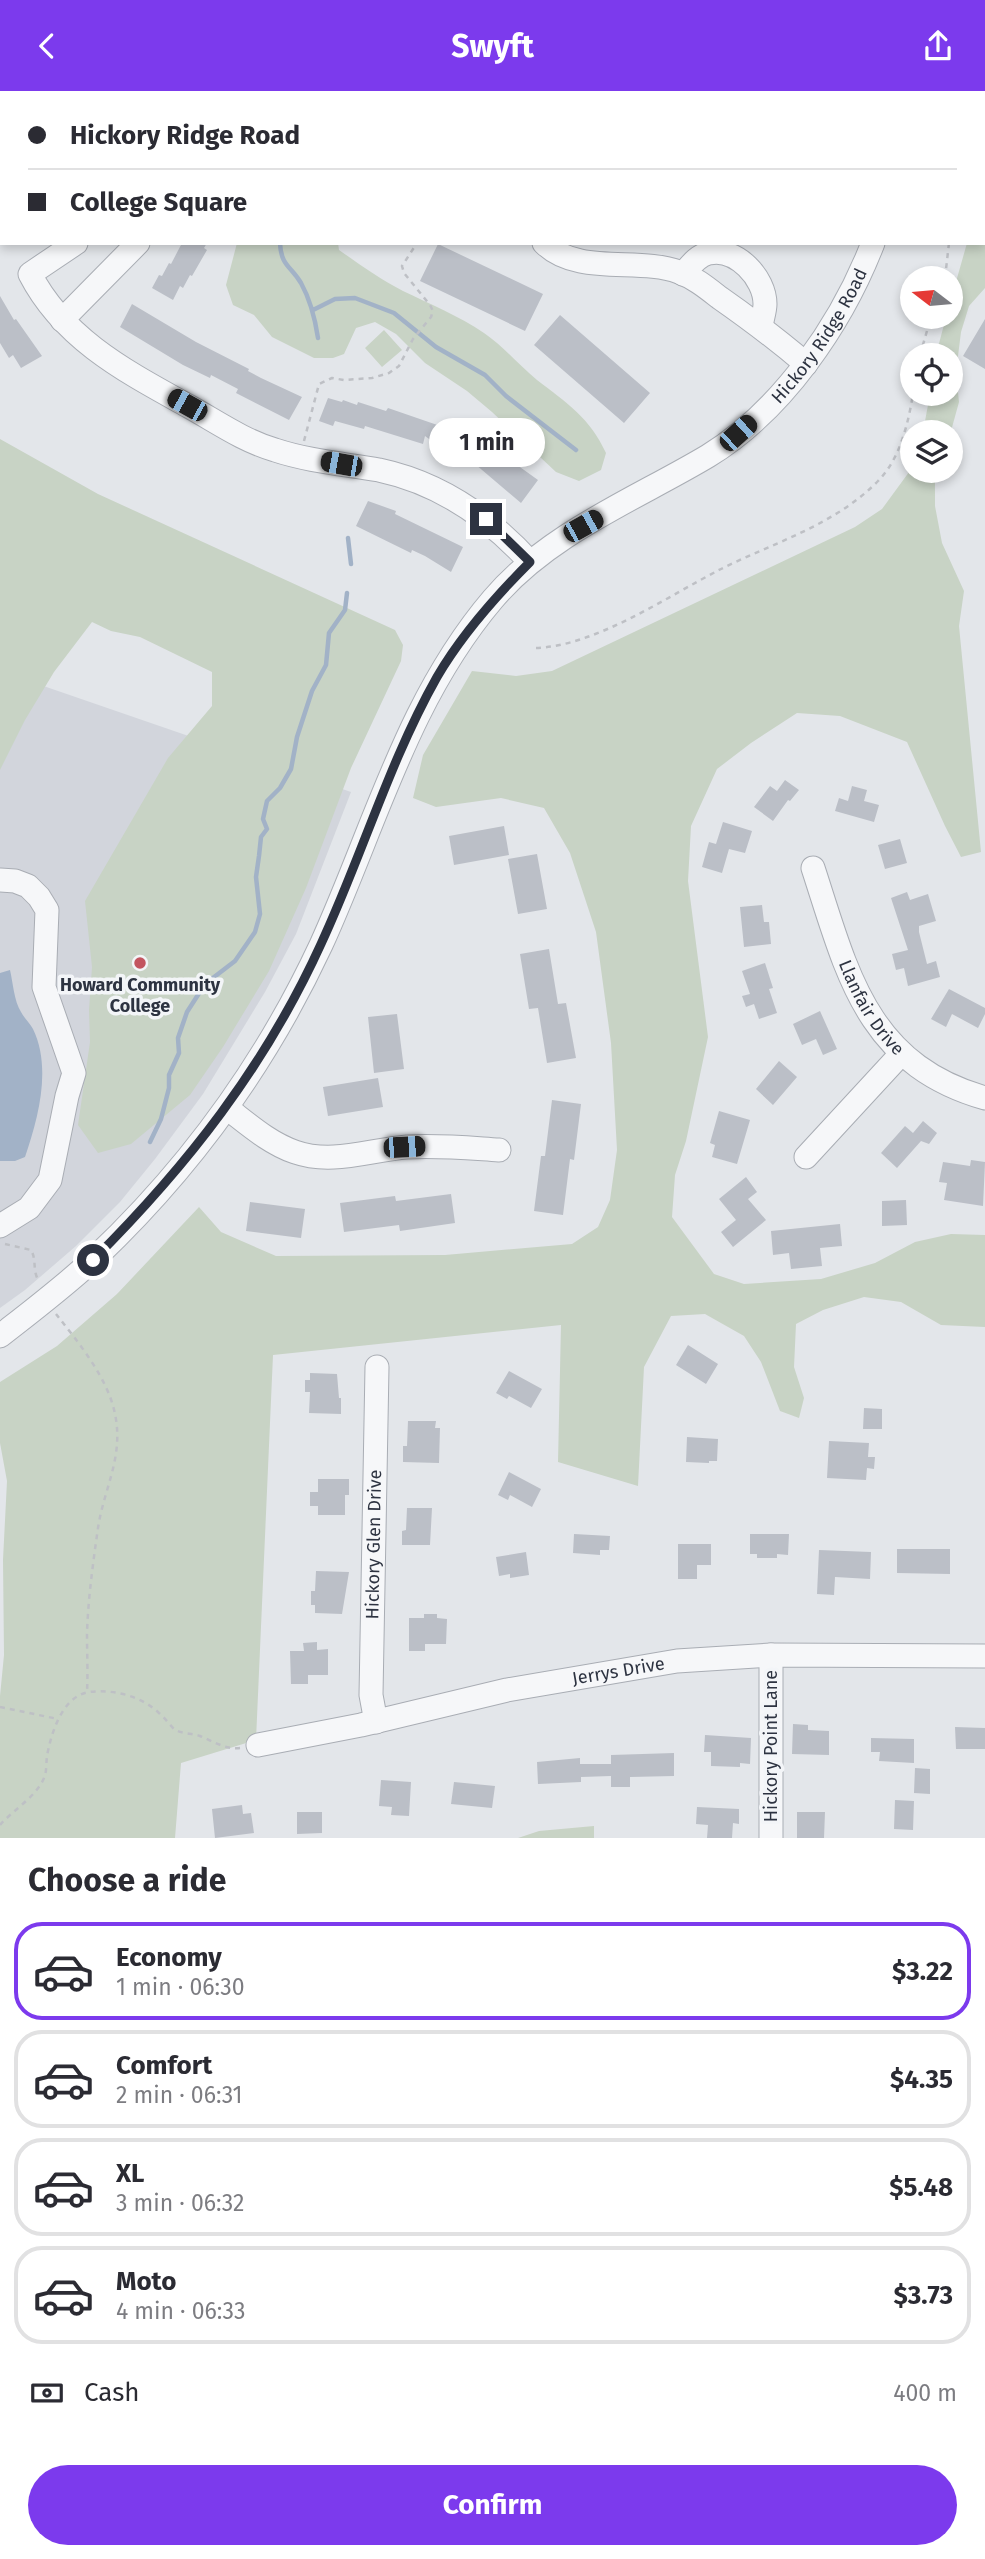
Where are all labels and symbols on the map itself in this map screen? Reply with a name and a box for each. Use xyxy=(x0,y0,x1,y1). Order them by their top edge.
street label: Hickory Ridge Road xyxy=(767,265,872,408)
north arrow xyxy=(900,266,962,329)
car xyxy=(164,386,211,424)
car xyxy=(716,411,761,455)
callout: 1 min xyxy=(428,417,544,467)
car xyxy=(319,450,364,478)
route end xyxy=(470,503,502,535)
car xyxy=(560,507,607,545)
marker: Howard Community College xyxy=(132,955,148,971)
street label: Llanfair Drive xyxy=(834,957,909,1060)
place label: Howard Community College xyxy=(60,974,221,1017)
car xyxy=(383,1135,426,1159)
route start xyxy=(77,1244,109,1276)
street label: Hickory Glen Drive xyxy=(361,1469,386,1620)
street label: Jerrys Drive xyxy=(570,1652,666,1690)
street label: Hickory Point Lane xyxy=(760,1670,782,1822)

